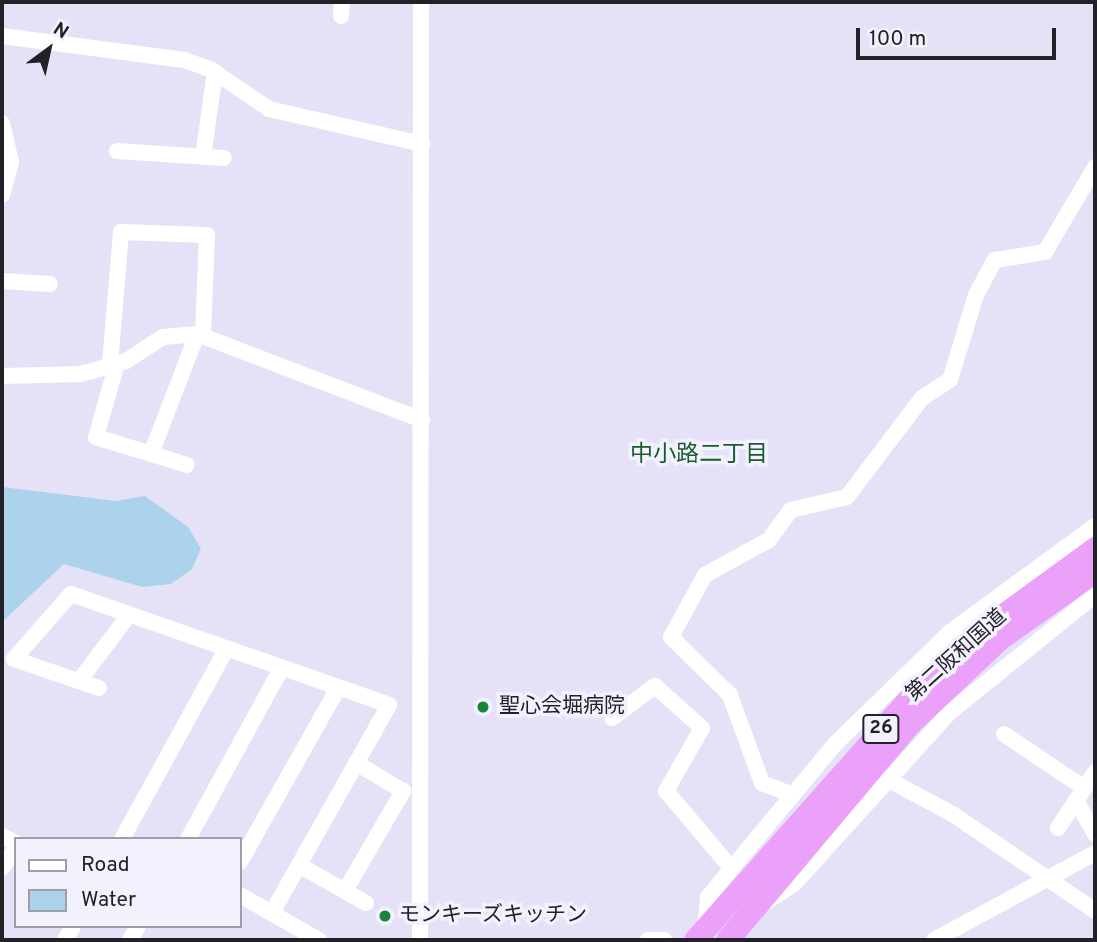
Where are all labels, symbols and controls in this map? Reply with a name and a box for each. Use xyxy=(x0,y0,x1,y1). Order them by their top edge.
north arrow xyxy=(14,14,84,84)
scale bar xyxy=(859,14,1058,58)
text: N xyxy=(48,18,73,45)
text: 100 m xyxy=(869,26,926,53)
district label: 中小路二丁目 xyxy=(630,442,768,470)
street label: 第二阪和国道 xyxy=(902,604,1012,708)
place label: 聖心会堀病院 xyxy=(499,694,625,720)
marker: 聖心会堀病院 xyxy=(473,697,493,717)
road number: 26 xyxy=(862,714,900,744)
legend xyxy=(14,837,242,928)
text: Road xyxy=(81,852,130,879)
text: Water xyxy=(81,887,136,914)
place label: モンキーズキッチン xyxy=(399,903,588,929)
marker: モンキーズキッチン xyxy=(377,908,393,924)

